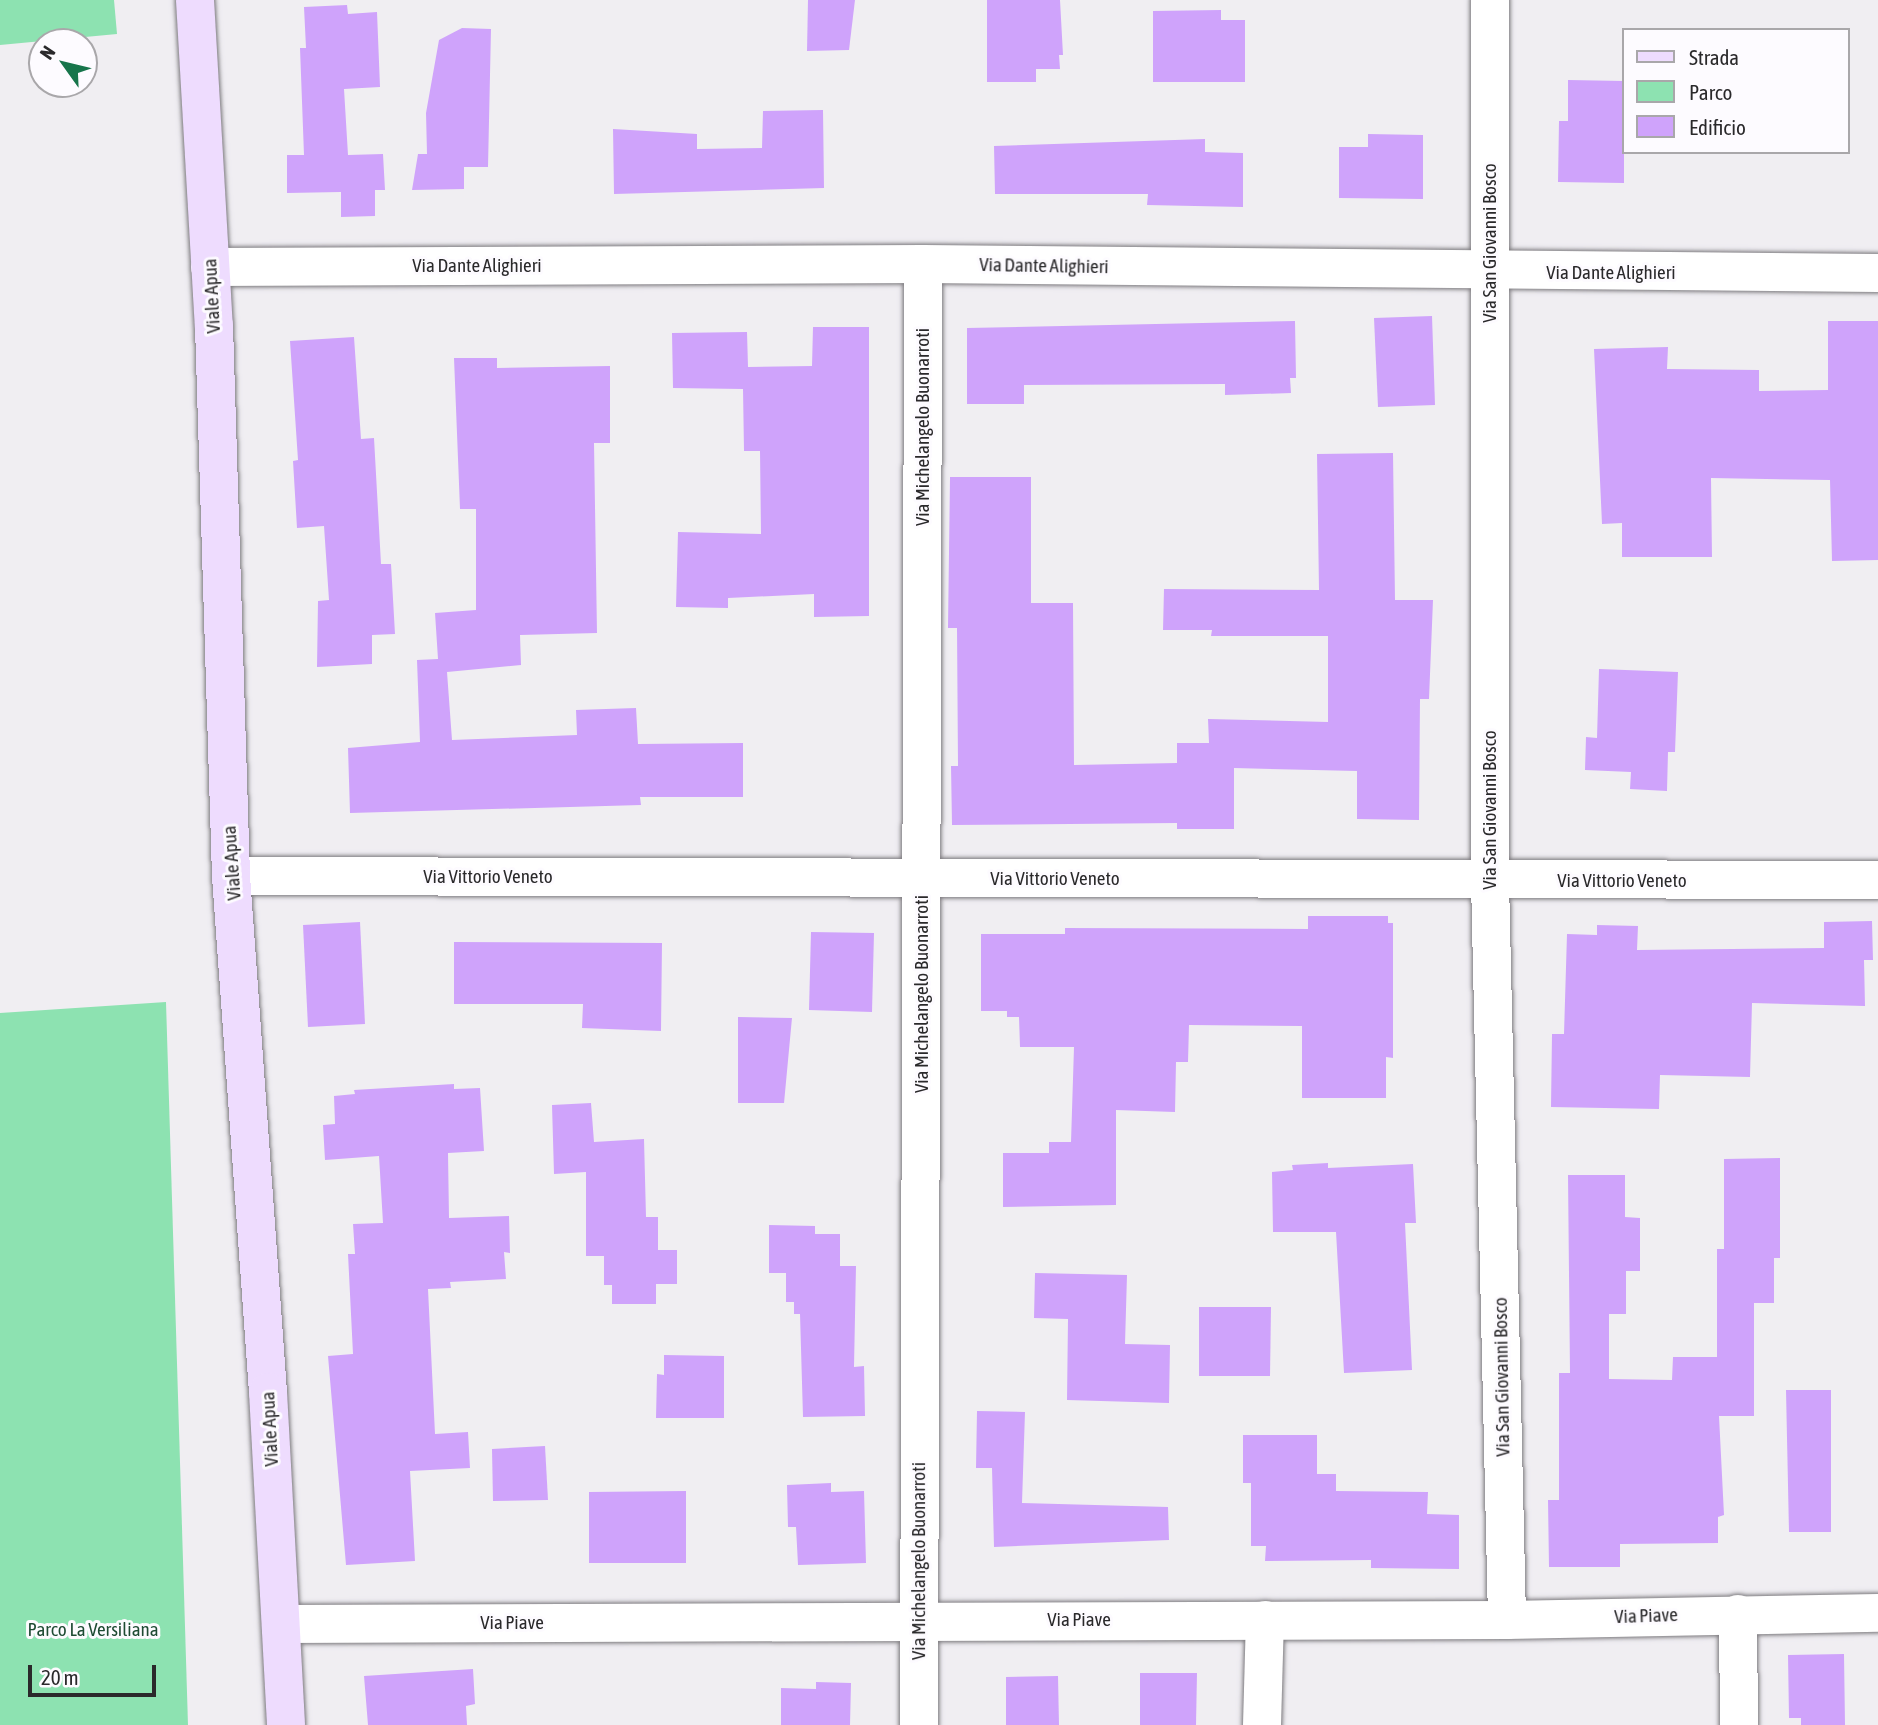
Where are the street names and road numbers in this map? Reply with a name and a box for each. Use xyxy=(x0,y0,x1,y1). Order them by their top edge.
street label: Via San Giovanni Bosco xyxy=(1479,163,1501,323)
street label: Via Dante Alighieri xyxy=(979,253,1109,279)
street label: Via Dante Alighieri xyxy=(412,255,542,277)
street label: Viale Apua xyxy=(199,258,225,334)
street label: Via Dante Alighieri xyxy=(1546,262,1676,284)
street label: Via Michelangelo Buonarroti xyxy=(912,328,934,526)
street label: Via San Giovanni Bosco xyxy=(1479,730,1501,890)
street label: Viale Apua xyxy=(218,825,246,901)
street label: Via Vittorio Veneto xyxy=(423,866,553,888)
street label: Via Vittorio Veneto xyxy=(990,868,1120,890)
street label: Via Vittorio Veneto xyxy=(1557,870,1687,892)
street label: Via Michelangelo Buonarroti xyxy=(911,895,933,1093)
street label: Via San Giovanni Bosco xyxy=(1489,1297,1515,1457)
street label: Viale Apua xyxy=(257,1391,283,1467)
street label: Via Michelangelo Buonarroti xyxy=(908,1462,930,1660)
street label: Via Piave xyxy=(1614,1603,1678,1629)
street label: Via Piave xyxy=(1047,1609,1111,1631)
street label: Via Piave xyxy=(480,1612,544,1634)

